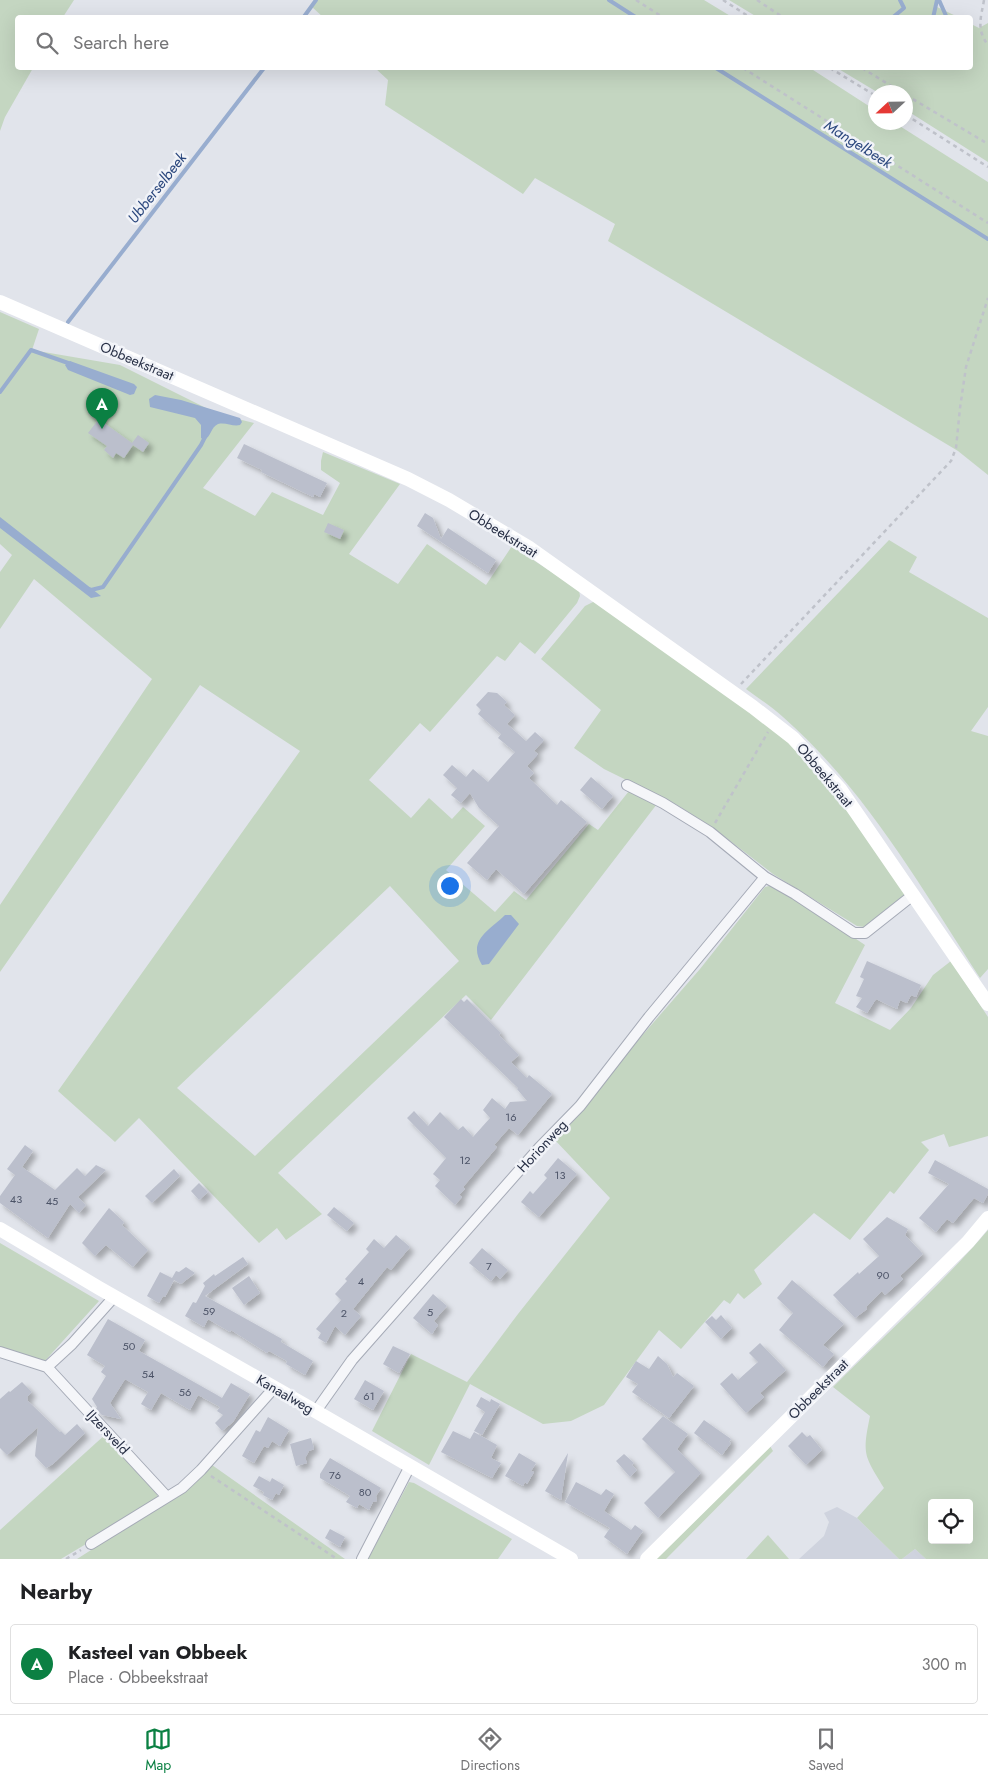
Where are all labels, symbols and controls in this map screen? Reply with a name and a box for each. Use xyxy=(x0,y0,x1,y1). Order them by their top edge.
search box xyxy=(15,15,973,70)
icon: search xyxy=(33,29,61,57)
text: Search here xyxy=(73,29,169,56)
north arrow xyxy=(868,85,913,130)
water label: Mangelbeek xyxy=(820,114,897,174)
water label: Ubberselbeek xyxy=(122,147,192,228)
street label: Obbeekstraat xyxy=(97,337,178,386)
pin: A xyxy=(86,388,118,429)
street label: Obbeekstraat xyxy=(465,504,542,563)
street label: Obbeekstraat xyxy=(792,739,858,812)
your location xyxy=(437,873,463,899)
house number: 16 xyxy=(505,1109,517,1125)
street label: Horionweg xyxy=(512,1115,572,1177)
house number: 12 xyxy=(459,1152,471,1168)
house number: 13 xyxy=(555,1167,565,1183)
house number: 43 xyxy=(10,1191,22,1207)
house number: 45 xyxy=(46,1193,58,1209)
house number: 7 xyxy=(486,1258,492,1274)
house number: 90 xyxy=(877,1267,890,1283)
house number: 4 xyxy=(358,1273,365,1289)
house number: 59 xyxy=(203,1303,215,1319)
house number: 5 xyxy=(427,1304,433,1320)
house number: 2 xyxy=(341,1305,347,1321)
house number: 50 xyxy=(123,1338,136,1354)
street label: Obbeekstraat xyxy=(783,1354,853,1424)
house number: 54 xyxy=(142,1366,155,1382)
street label: Kanaalweg xyxy=(253,1370,317,1418)
house number: 56 xyxy=(179,1384,191,1400)
house number: 61 xyxy=(363,1388,375,1404)
street label: IJzersveld xyxy=(82,1405,134,1459)
house number: 76 xyxy=(329,1467,341,1483)
house number: 80 xyxy=(359,1484,372,1500)
map controls xyxy=(928,1499,973,1544)
button: locate xyxy=(928,1499,973,1544)
text: Nearby xyxy=(20,1577,92,1607)
text: Kasteel van Obbeek xyxy=(68,1639,248,1666)
text: A xyxy=(31,1653,43,1676)
text: 300 m xyxy=(922,1653,967,1676)
text: Place · Obbeekstraat xyxy=(68,1666,208,1689)
tab: Map xyxy=(144,1725,172,1775)
tab: Directions xyxy=(461,1725,520,1775)
tab: Saved xyxy=(808,1725,844,1775)

